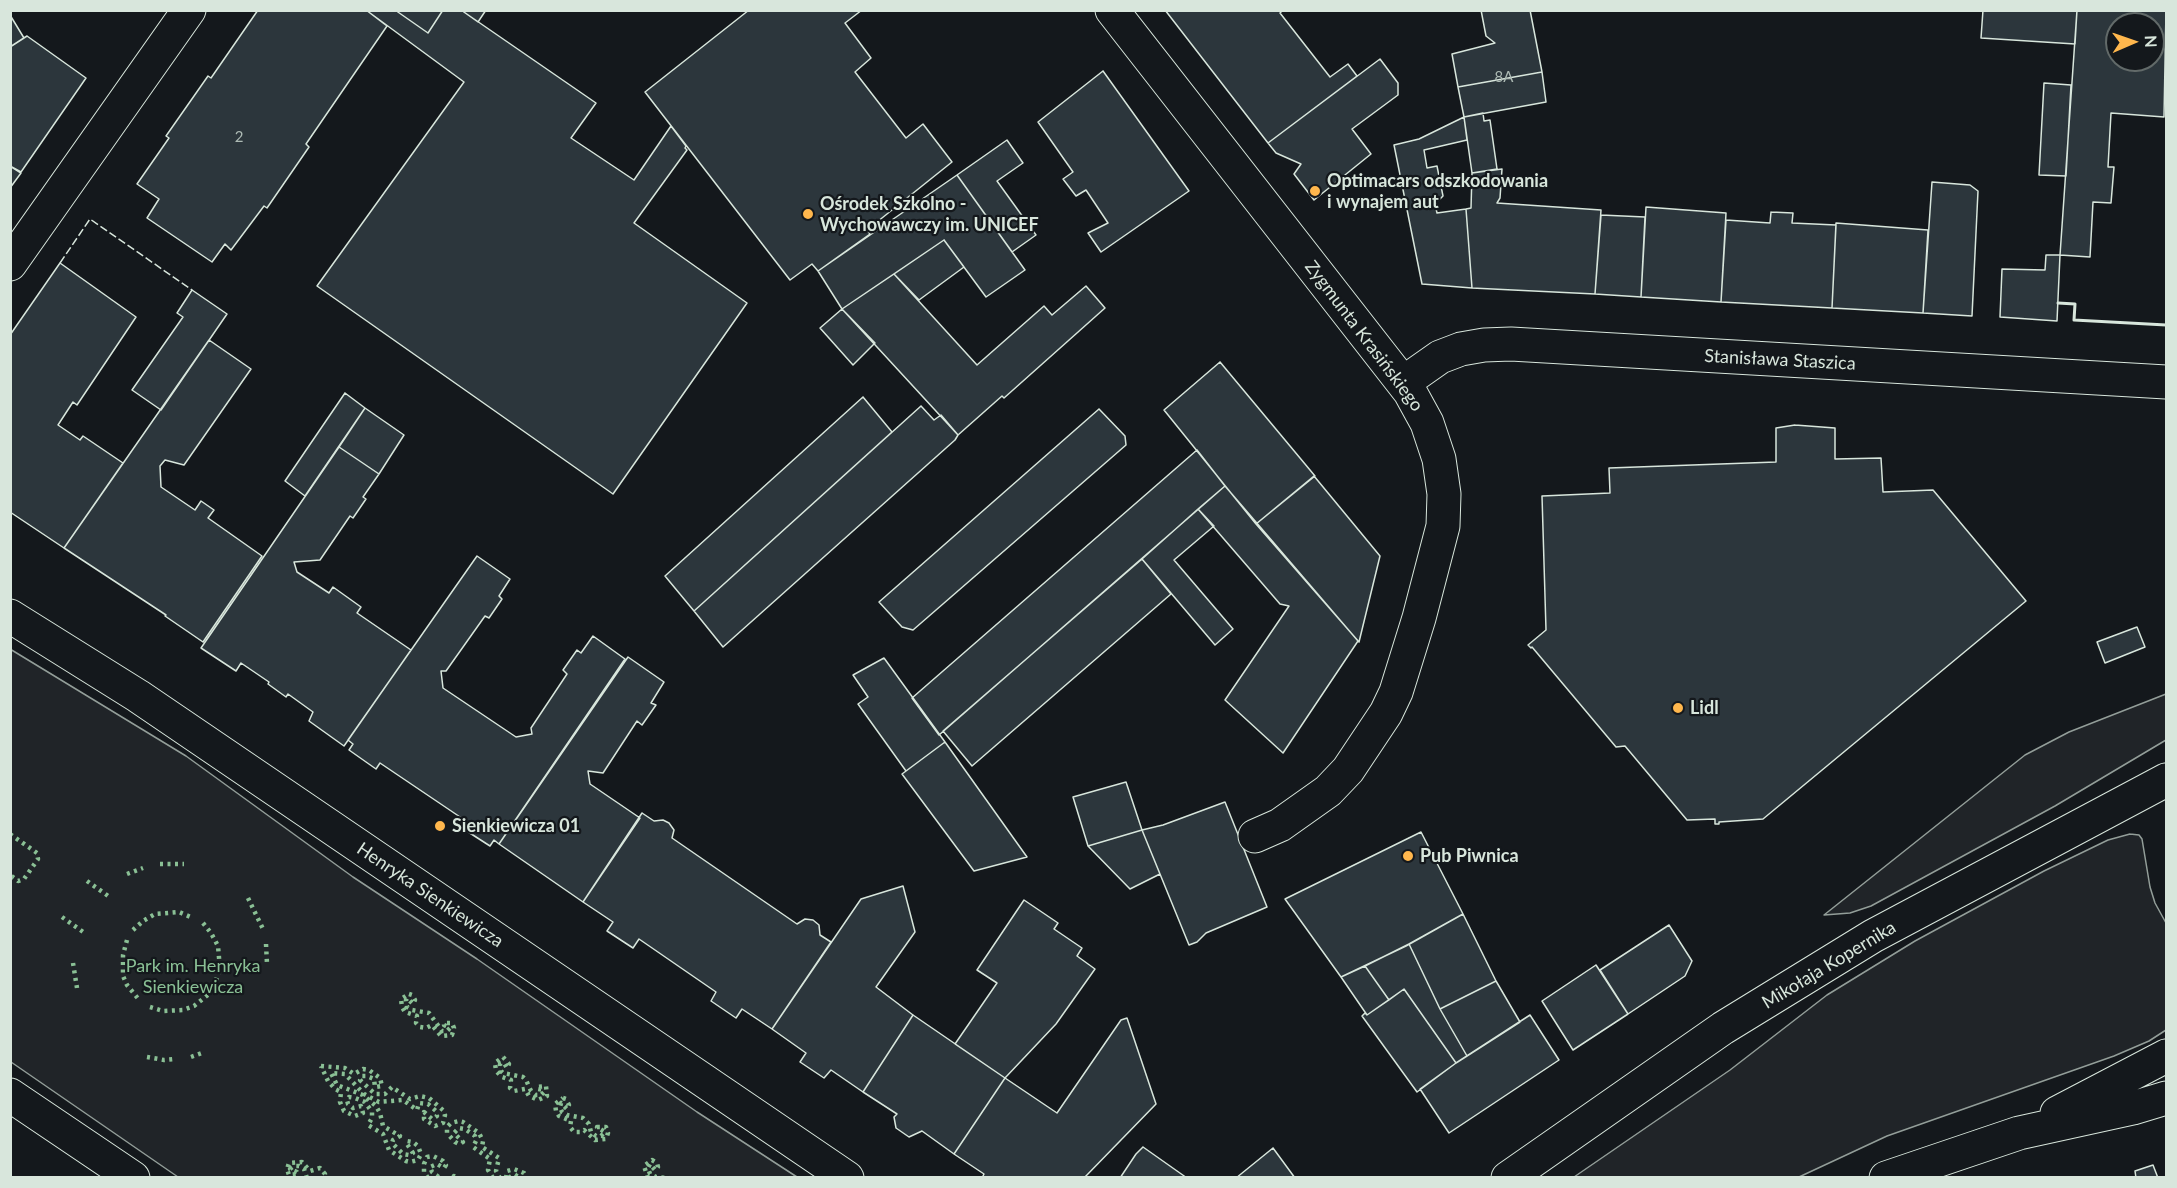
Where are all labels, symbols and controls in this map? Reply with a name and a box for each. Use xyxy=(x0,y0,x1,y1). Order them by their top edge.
north arrow xyxy=(2105,12,2165,72)
text: N xyxy=(2142,35,2161,48)
house number: 8A xyxy=(1495,68,1513,86)
house number: 2 xyxy=(235,128,243,146)
place label: Optimacars odszkodowania i wynajem aut xyxy=(1327,170,1548,213)
marker: Optimacars odszkodowania i wynajem aut xyxy=(1308,184,1322,198)
place label: Ośrodek Szkolno - Wychowawczy im. UNICEF xyxy=(820,193,1039,236)
marker: Ośrodek Szkolno - Wychowawczy im. UNICEF xyxy=(801,207,815,221)
street label: Zygmunta Krasińskiego xyxy=(1300,256,1428,416)
street label: Stanisława Staszica xyxy=(1704,345,1856,375)
place label: Lidl xyxy=(1690,697,1719,719)
marker: Lidl xyxy=(1671,701,1685,715)
place label: Sienkiewicza 01 xyxy=(452,815,580,837)
marker: Sienkiewicza 01 xyxy=(433,819,447,833)
street label: Henryka Sienkiewicza xyxy=(353,838,507,952)
place label: Pub Piwnica xyxy=(1420,845,1519,867)
marker: Pub Piwnica xyxy=(1401,849,1415,863)
street label: Mikołaja Kopernika xyxy=(1758,917,1900,1013)
park label: Park im. Henryka Sienkiewicza xyxy=(126,955,260,998)

